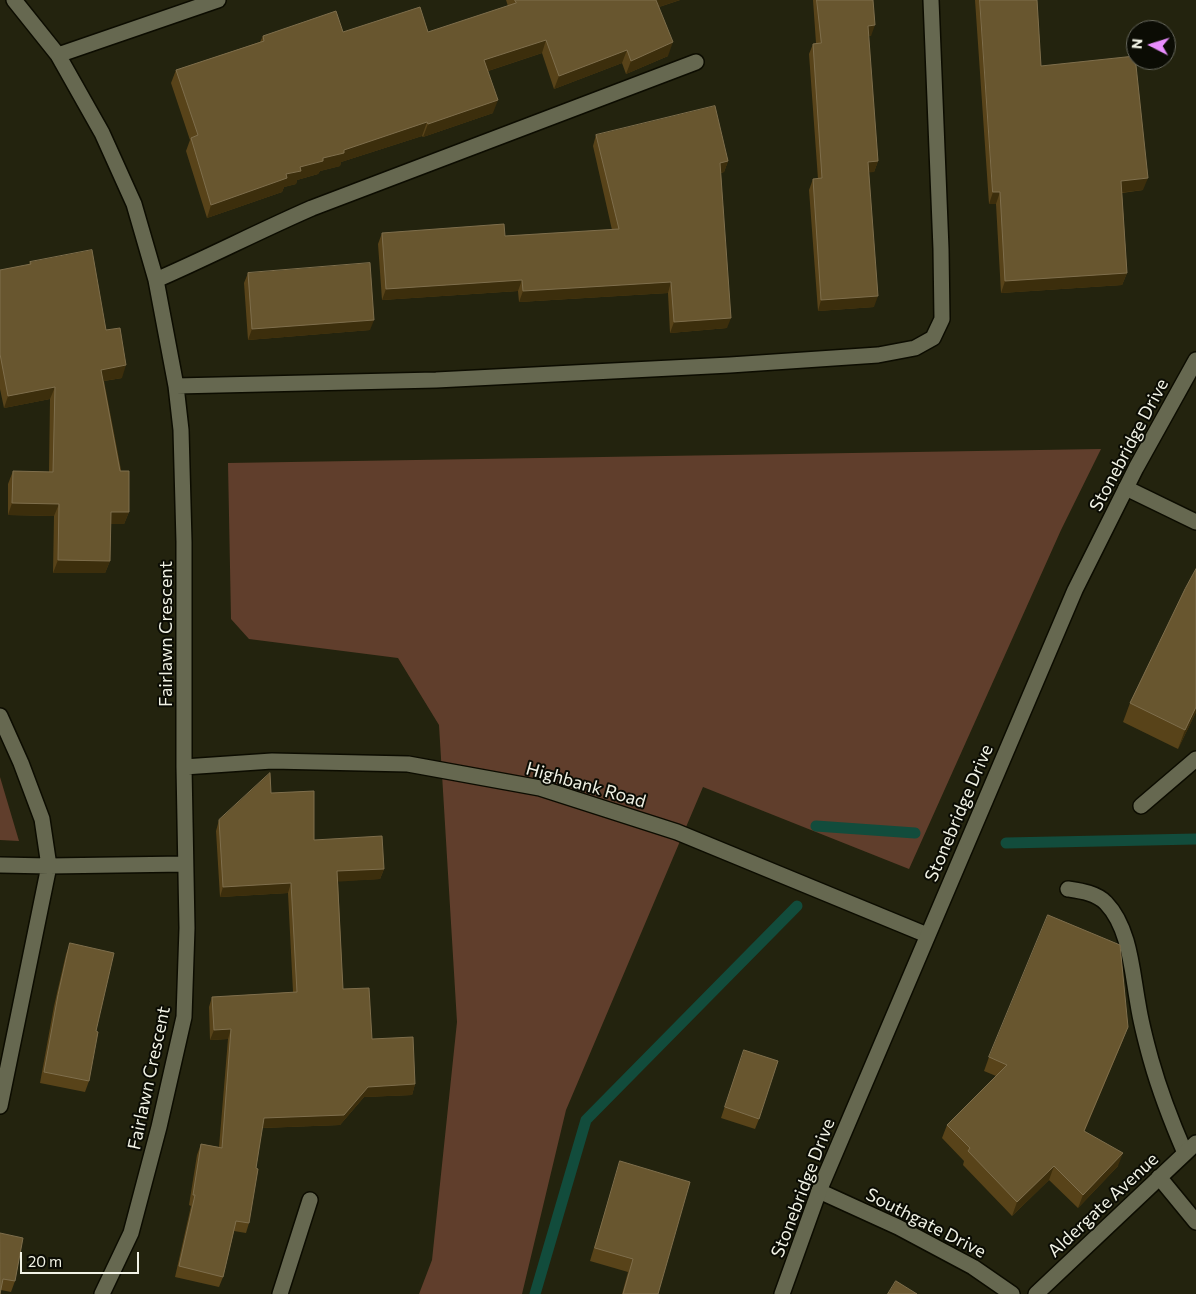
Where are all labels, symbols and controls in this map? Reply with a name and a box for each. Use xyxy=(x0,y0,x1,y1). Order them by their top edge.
north arrow xyxy=(1126,20,1176,70)
text: N xyxy=(1128,38,1145,50)
street label: Stonebridge Drive xyxy=(1085,375,1173,515)
street label: Fairlawn Crescent xyxy=(155,561,177,707)
street label: Stonebridge Drive xyxy=(920,741,998,885)
street label: Highbank Road xyxy=(524,758,648,812)
street label: Fairlawn Crescent xyxy=(123,1004,175,1152)
street label: Stonebridge Drive xyxy=(767,1115,839,1261)
street label: Aldergate Avenue xyxy=(1043,1148,1163,1262)
street label: Southgate Drive xyxy=(862,1183,990,1263)
scale bar xyxy=(22,1242,141,1274)
text: 20 m xyxy=(28,1252,62,1270)

